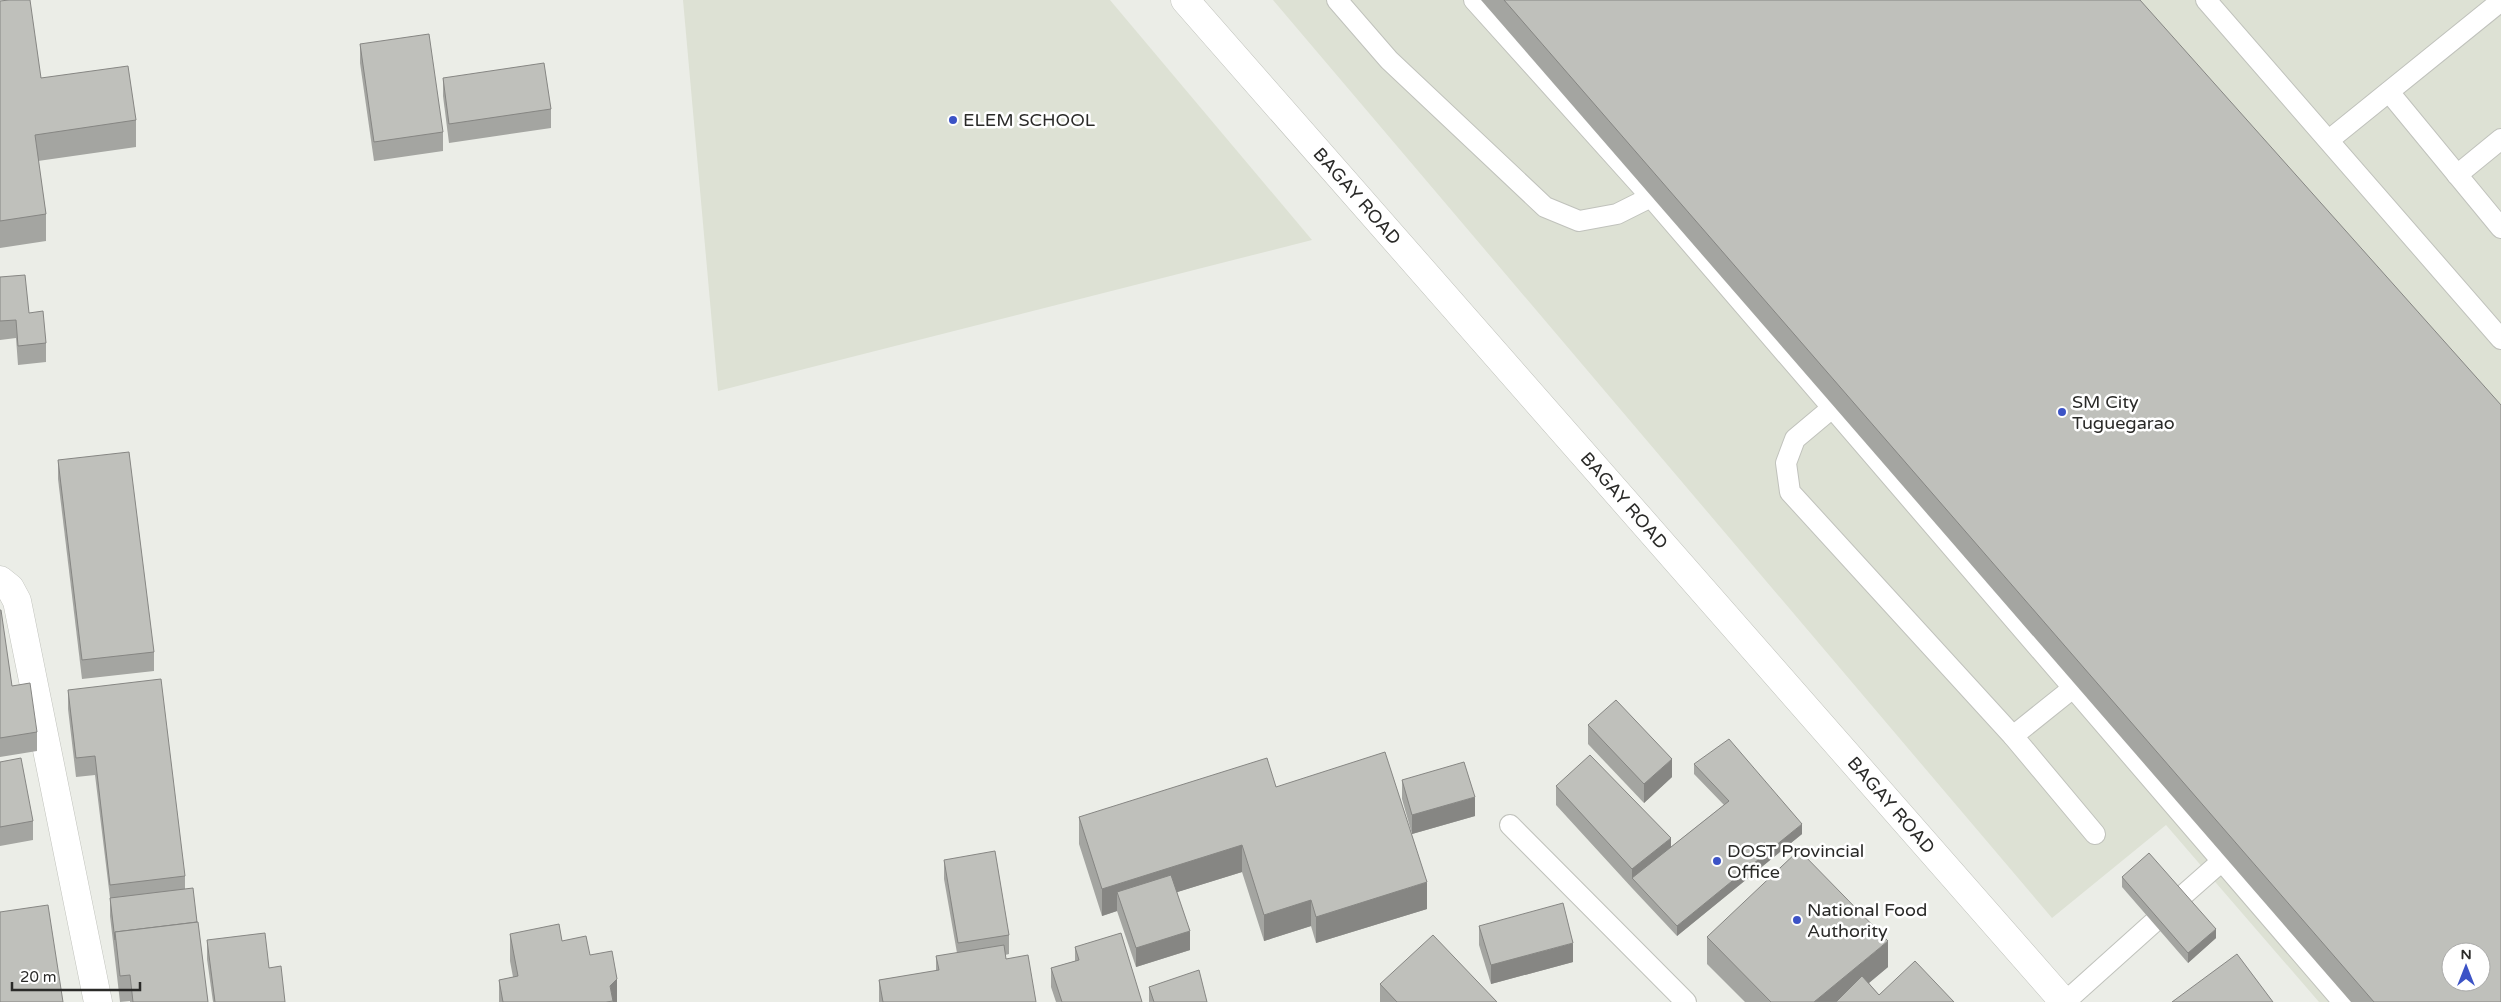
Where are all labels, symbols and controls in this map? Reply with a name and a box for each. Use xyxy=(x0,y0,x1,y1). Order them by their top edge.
place label: ELEM SCHOOL xyxy=(963,109,1096,131)
marker: ELEM SCHOOL xyxy=(947,114,959,126)
street label: BAGAY ROAD xyxy=(1309,143,1406,249)
place label: SM City Tuguegarao xyxy=(2072,391,2175,434)
marker: SM City Tuguegarao xyxy=(2056,406,2068,418)
street label: BAGAY ROAD xyxy=(1576,448,1673,554)
street label: BAGAY ROAD xyxy=(1843,752,1940,858)
place label: DOST Provincial Office xyxy=(1727,840,1864,883)
marker: DOST Provincial Office xyxy=(1711,855,1723,867)
place label: National Food Authority xyxy=(1807,899,1927,942)
marker: National Food Authority xyxy=(1791,914,1803,926)
north arrow xyxy=(2441,942,2491,992)
text: N xyxy=(2460,946,2472,963)
scale bar xyxy=(12,960,140,992)
text: 20 m xyxy=(20,968,57,986)

